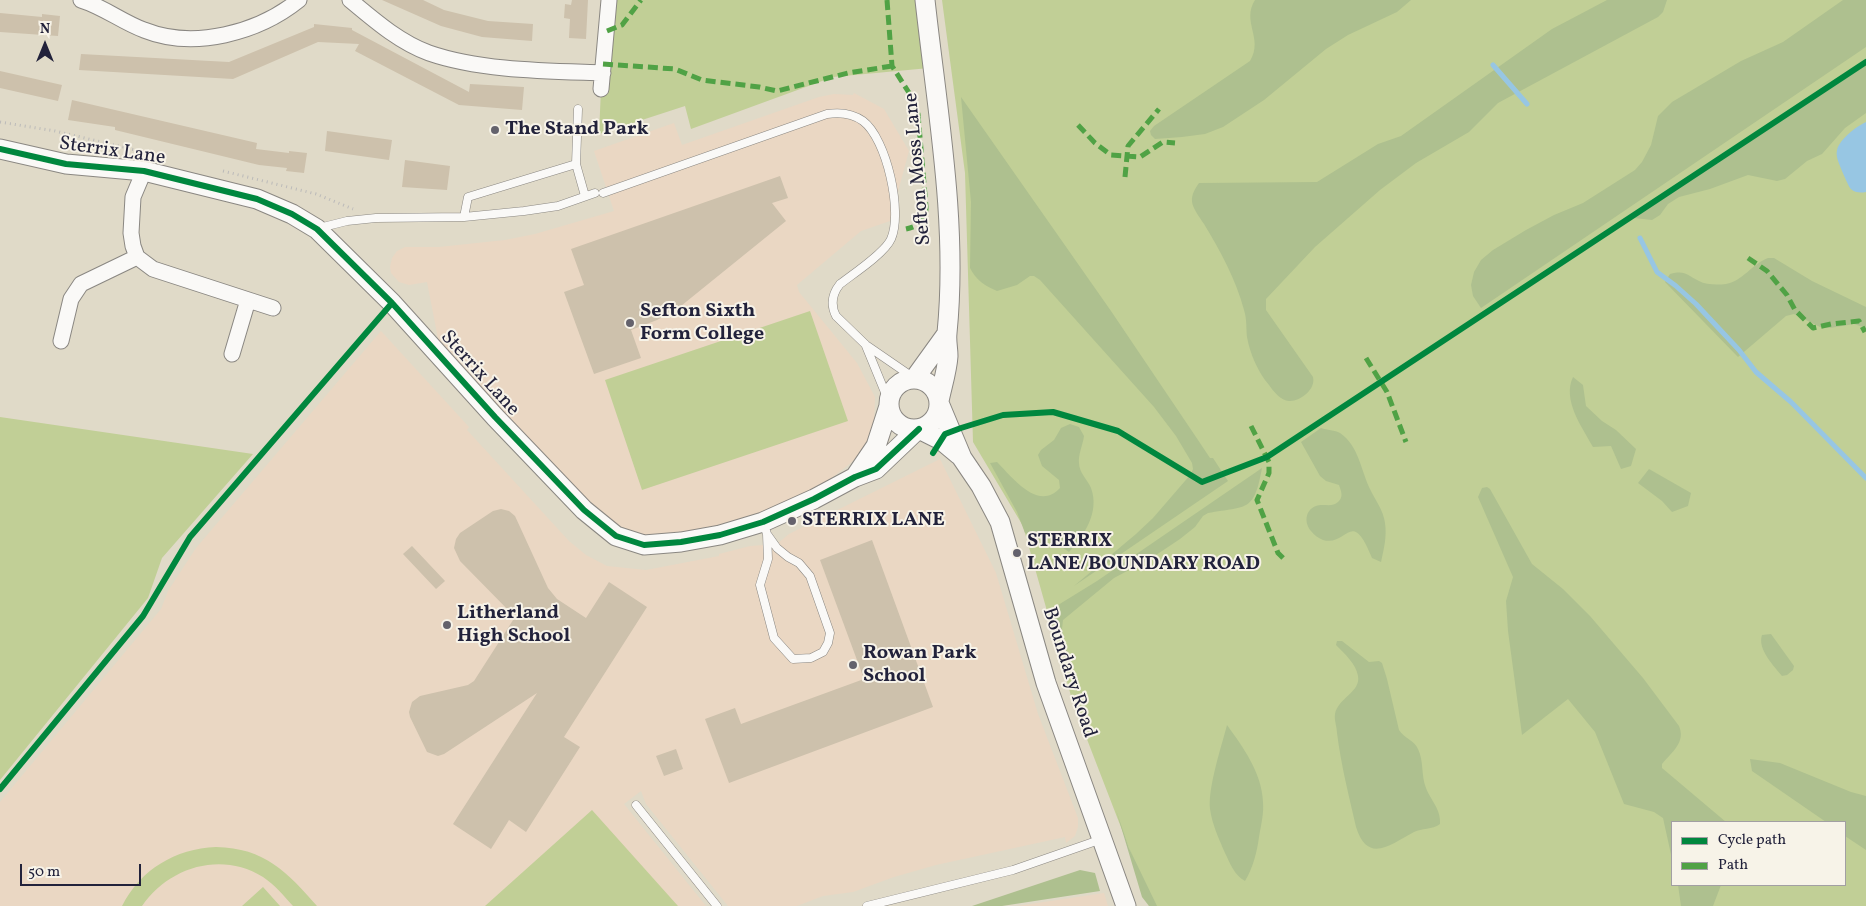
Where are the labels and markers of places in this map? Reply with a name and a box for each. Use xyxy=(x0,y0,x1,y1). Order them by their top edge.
place label: The Stand Park xyxy=(505,118,649,142)
marker: The Stand Park xyxy=(489,124,501,136)
place label: Sefton Sixth Form College xyxy=(640,300,764,347)
marker: Sefton Sixth Form College xyxy=(624,317,636,329)
place label: STERRIX LANE xyxy=(802,509,945,533)
marker: STERRIX LANE xyxy=(786,515,798,527)
place label: STERRIX LANE/BOUNDARY ROAD xyxy=(1027,530,1260,577)
marker: STERRIX LANE/BOUNDARY ROAD xyxy=(1011,547,1023,559)
place label: Litherland High School xyxy=(457,602,570,649)
marker: Litherland High School xyxy=(441,619,453,631)
place label: Rowan Park School xyxy=(863,642,977,689)
marker: Rowan Park School xyxy=(847,659,859,671)

